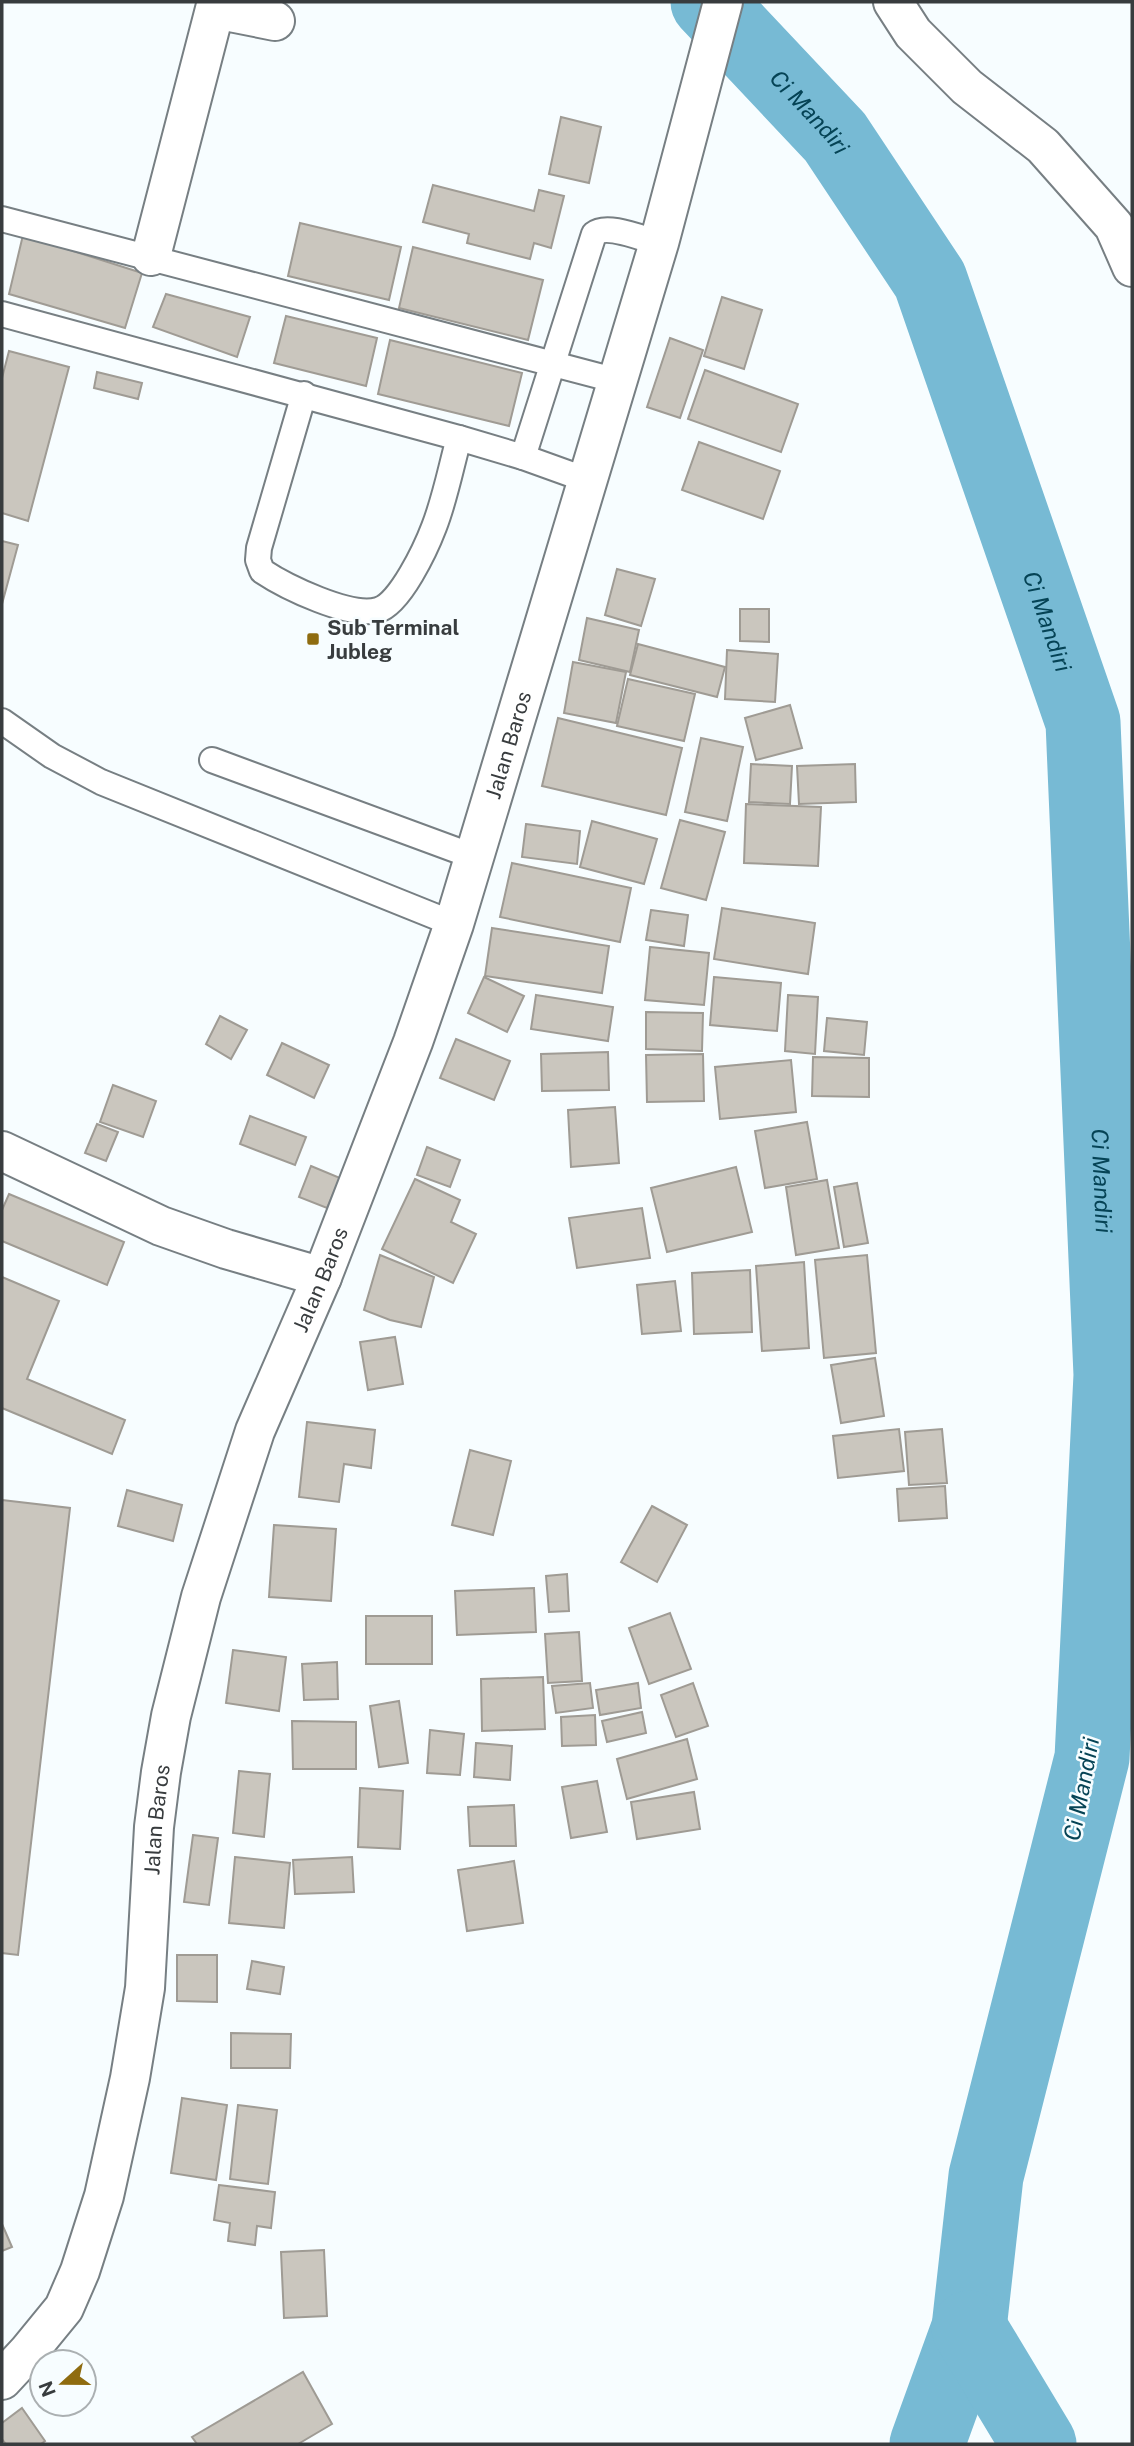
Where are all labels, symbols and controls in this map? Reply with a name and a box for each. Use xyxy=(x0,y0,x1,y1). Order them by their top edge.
water label: Ci Mandiri xyxy=(765,64,856,159)
water label: Ci Mandiri xyxy=(1018,567,1078,675)
place label: Sub Terminal Jubleg xyxy=(327,615,459,664)
marker: Sub Terminal Jubleg xyxy=(305,631,321,647)
street label: Jalan Baros xyxy=(480,688,536,802)
water label: Ci Mandiri xyxy=(1087,1128,1118,1234)
street label: Jalan Baros xyxy=(287,1223,353,1336)
water label: Ci Mandiri xyxy=(1058,1735,1104,1843)
street label: Jalan Baros xyxy=(139,1762,175,1876)
north arrow xyxy=(28,2348,98,2418)
text: N xyxy=(34,2378,60,2400)

